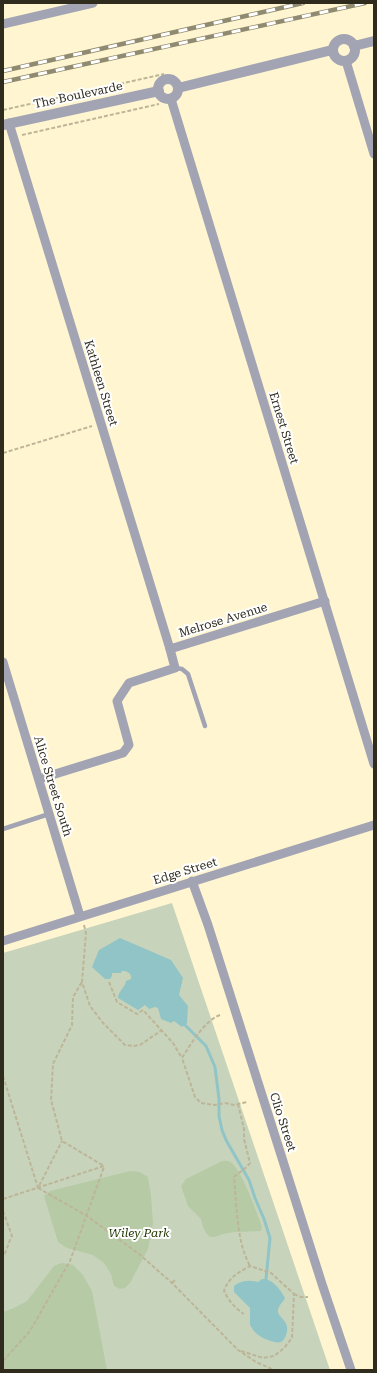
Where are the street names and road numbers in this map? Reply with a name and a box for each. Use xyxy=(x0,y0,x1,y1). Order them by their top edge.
street label: The Boulevarde xyxy=(32,79,124,111)
street label: Kathleen Street xyxy=(81,338,121,428)
street label: Ernest Street xyxy=(266,390,302,466)
street label: Melrose Avenue xyxy=(177,600,269,640)
street label: Alice Street South xyxy=(31,734,75,838)
street label: Edge Street xyxy=(151,855,219,887)
street label: Clio Street xyxy=(267,1091,299,1154)

